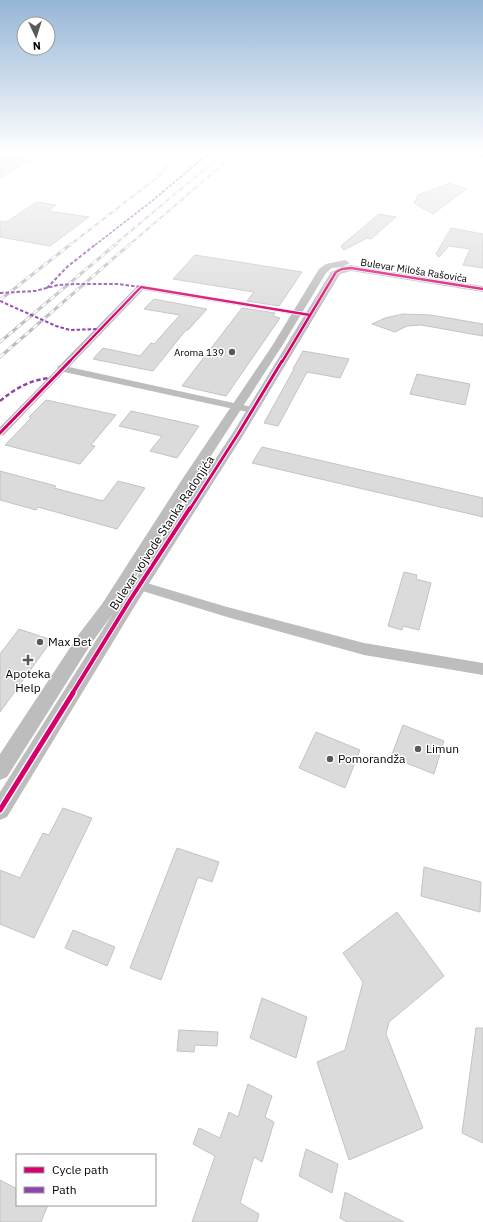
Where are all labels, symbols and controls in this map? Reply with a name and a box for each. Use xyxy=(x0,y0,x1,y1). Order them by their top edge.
north arrow xyxy=(16,16,56,56)
text: N xyxy=(32,39,41,53)
street label: Bulevar Miloša Rašovića xyxy=(360,256,469,285)
place label: Aroma 139 xyxy=(174,346,224,359)
marker: Aroma 139 xyxy=(227,347,237,357)
street label: Bulevar vojvode Stanka Radonjića xyxy=(106,452,218,613)
place label: Max Bet xyxy=(48,634,92,649)
marker: Max Bet xyxy=(35,637,45,647)
marker: Apoteka Help xyxy=(23,655,33,665)
place label: Apoteka Help xyxy=(6,666,51,695)
place label: Limun xyxy=(426,741,459,756)
marker: Limun xyxy=(413,744,423,754)
place label: Pomorandža xyxy=(338,751,406,766)
marker: Pomorandža xyxy=(325,754,335,764)
legend xyxy=(16,1154,156,1206)
text: Cycle path xyxy=(52,1162,109,1177)
text: Path xyxy=(52,1182,77,1197)

